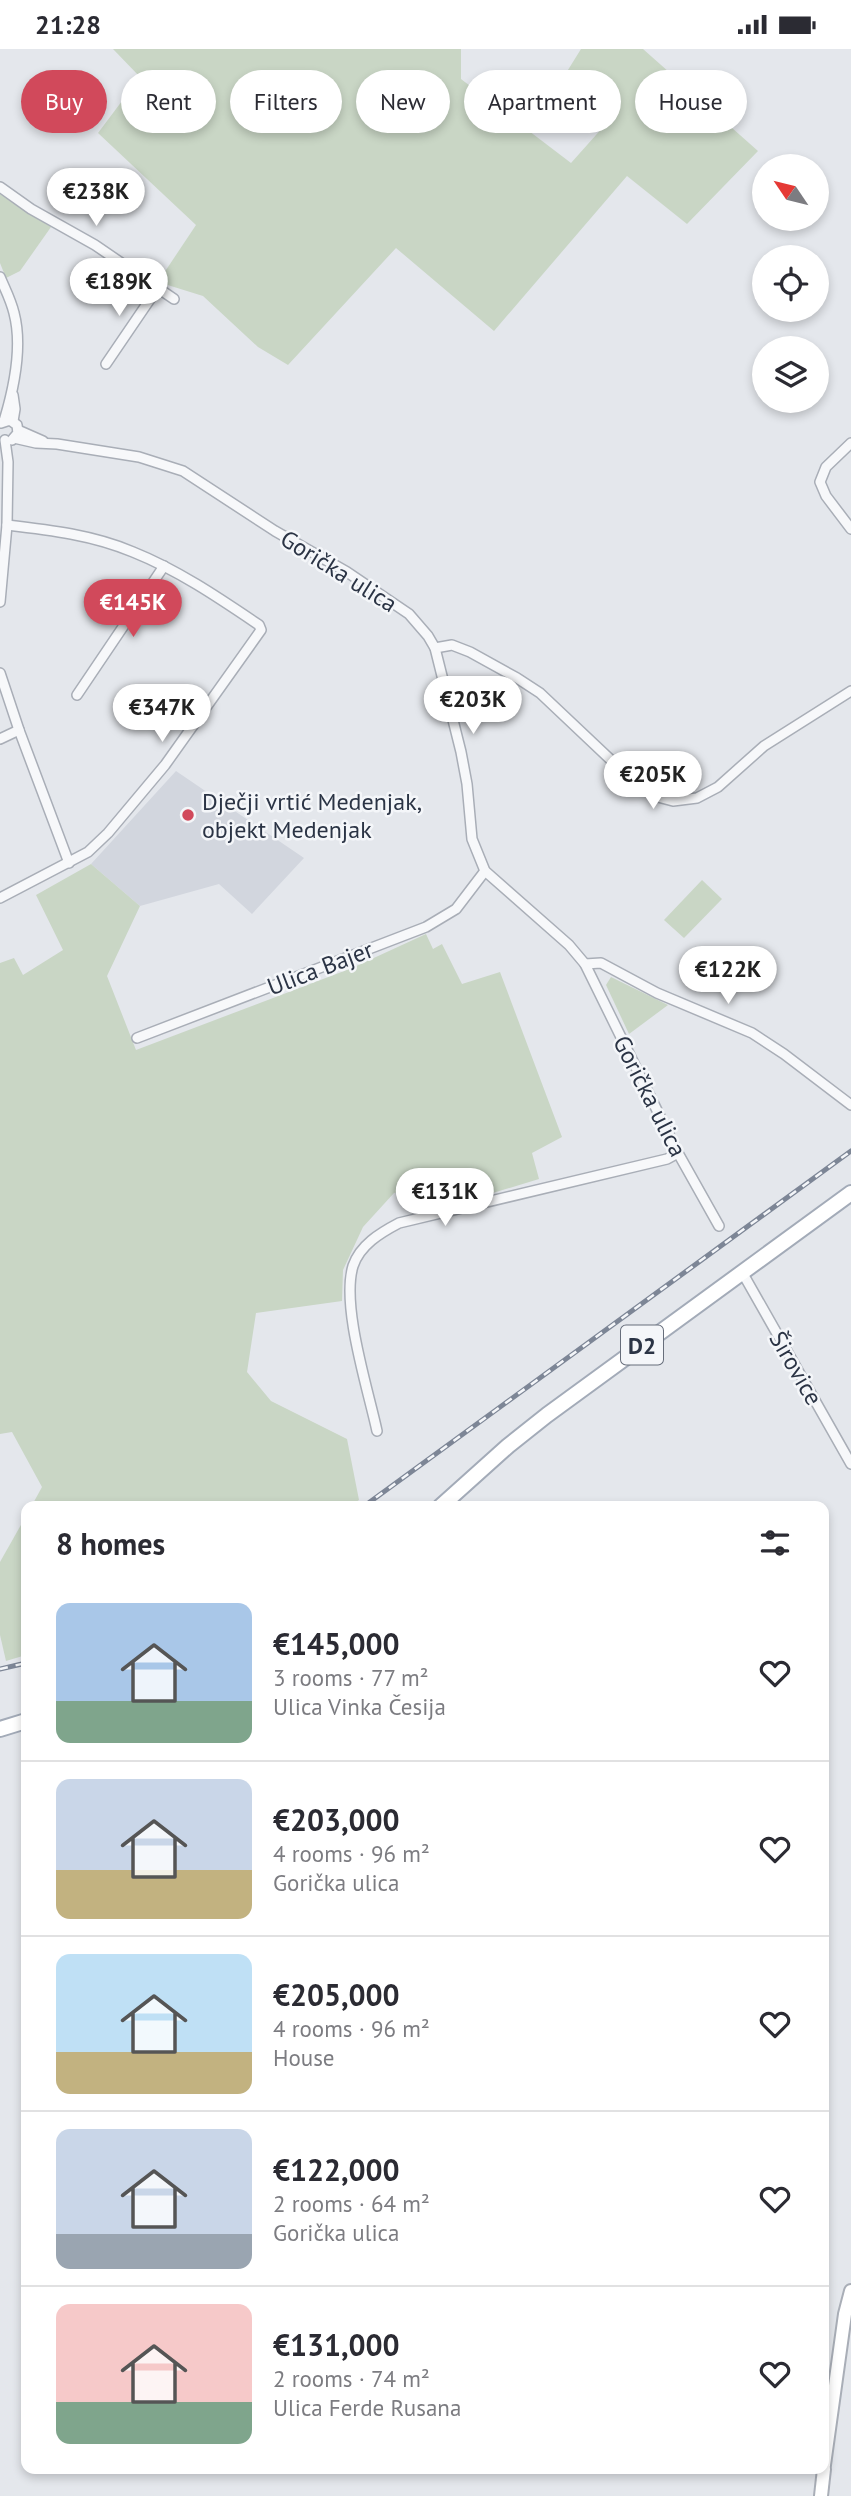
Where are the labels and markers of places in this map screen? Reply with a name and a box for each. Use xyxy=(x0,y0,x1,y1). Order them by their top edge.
pin: €238K xyxy=(47,169,145,228)
pin: €189K xyxy=(70,259,168,318)
pin: €145K xyxy=(84,579,182,639)
pin: €203K xyxy=(424,677,522,736)
pin: €347K xyxy=(113,685,211,744)
pin: €205K xyxy=(604,751,702,811)
place label: Dječji vrtić Medenjak, objekt Medenjak xyxy=(202,786,422,845)
marker: Dječji vrtić Medenjak, objekt Medenjak xyxy=(180,807,196,823)
pin: €122K xyxy=(679,947,777,1006)
pin: €131K xyxy=(396,1169,494,1228)

